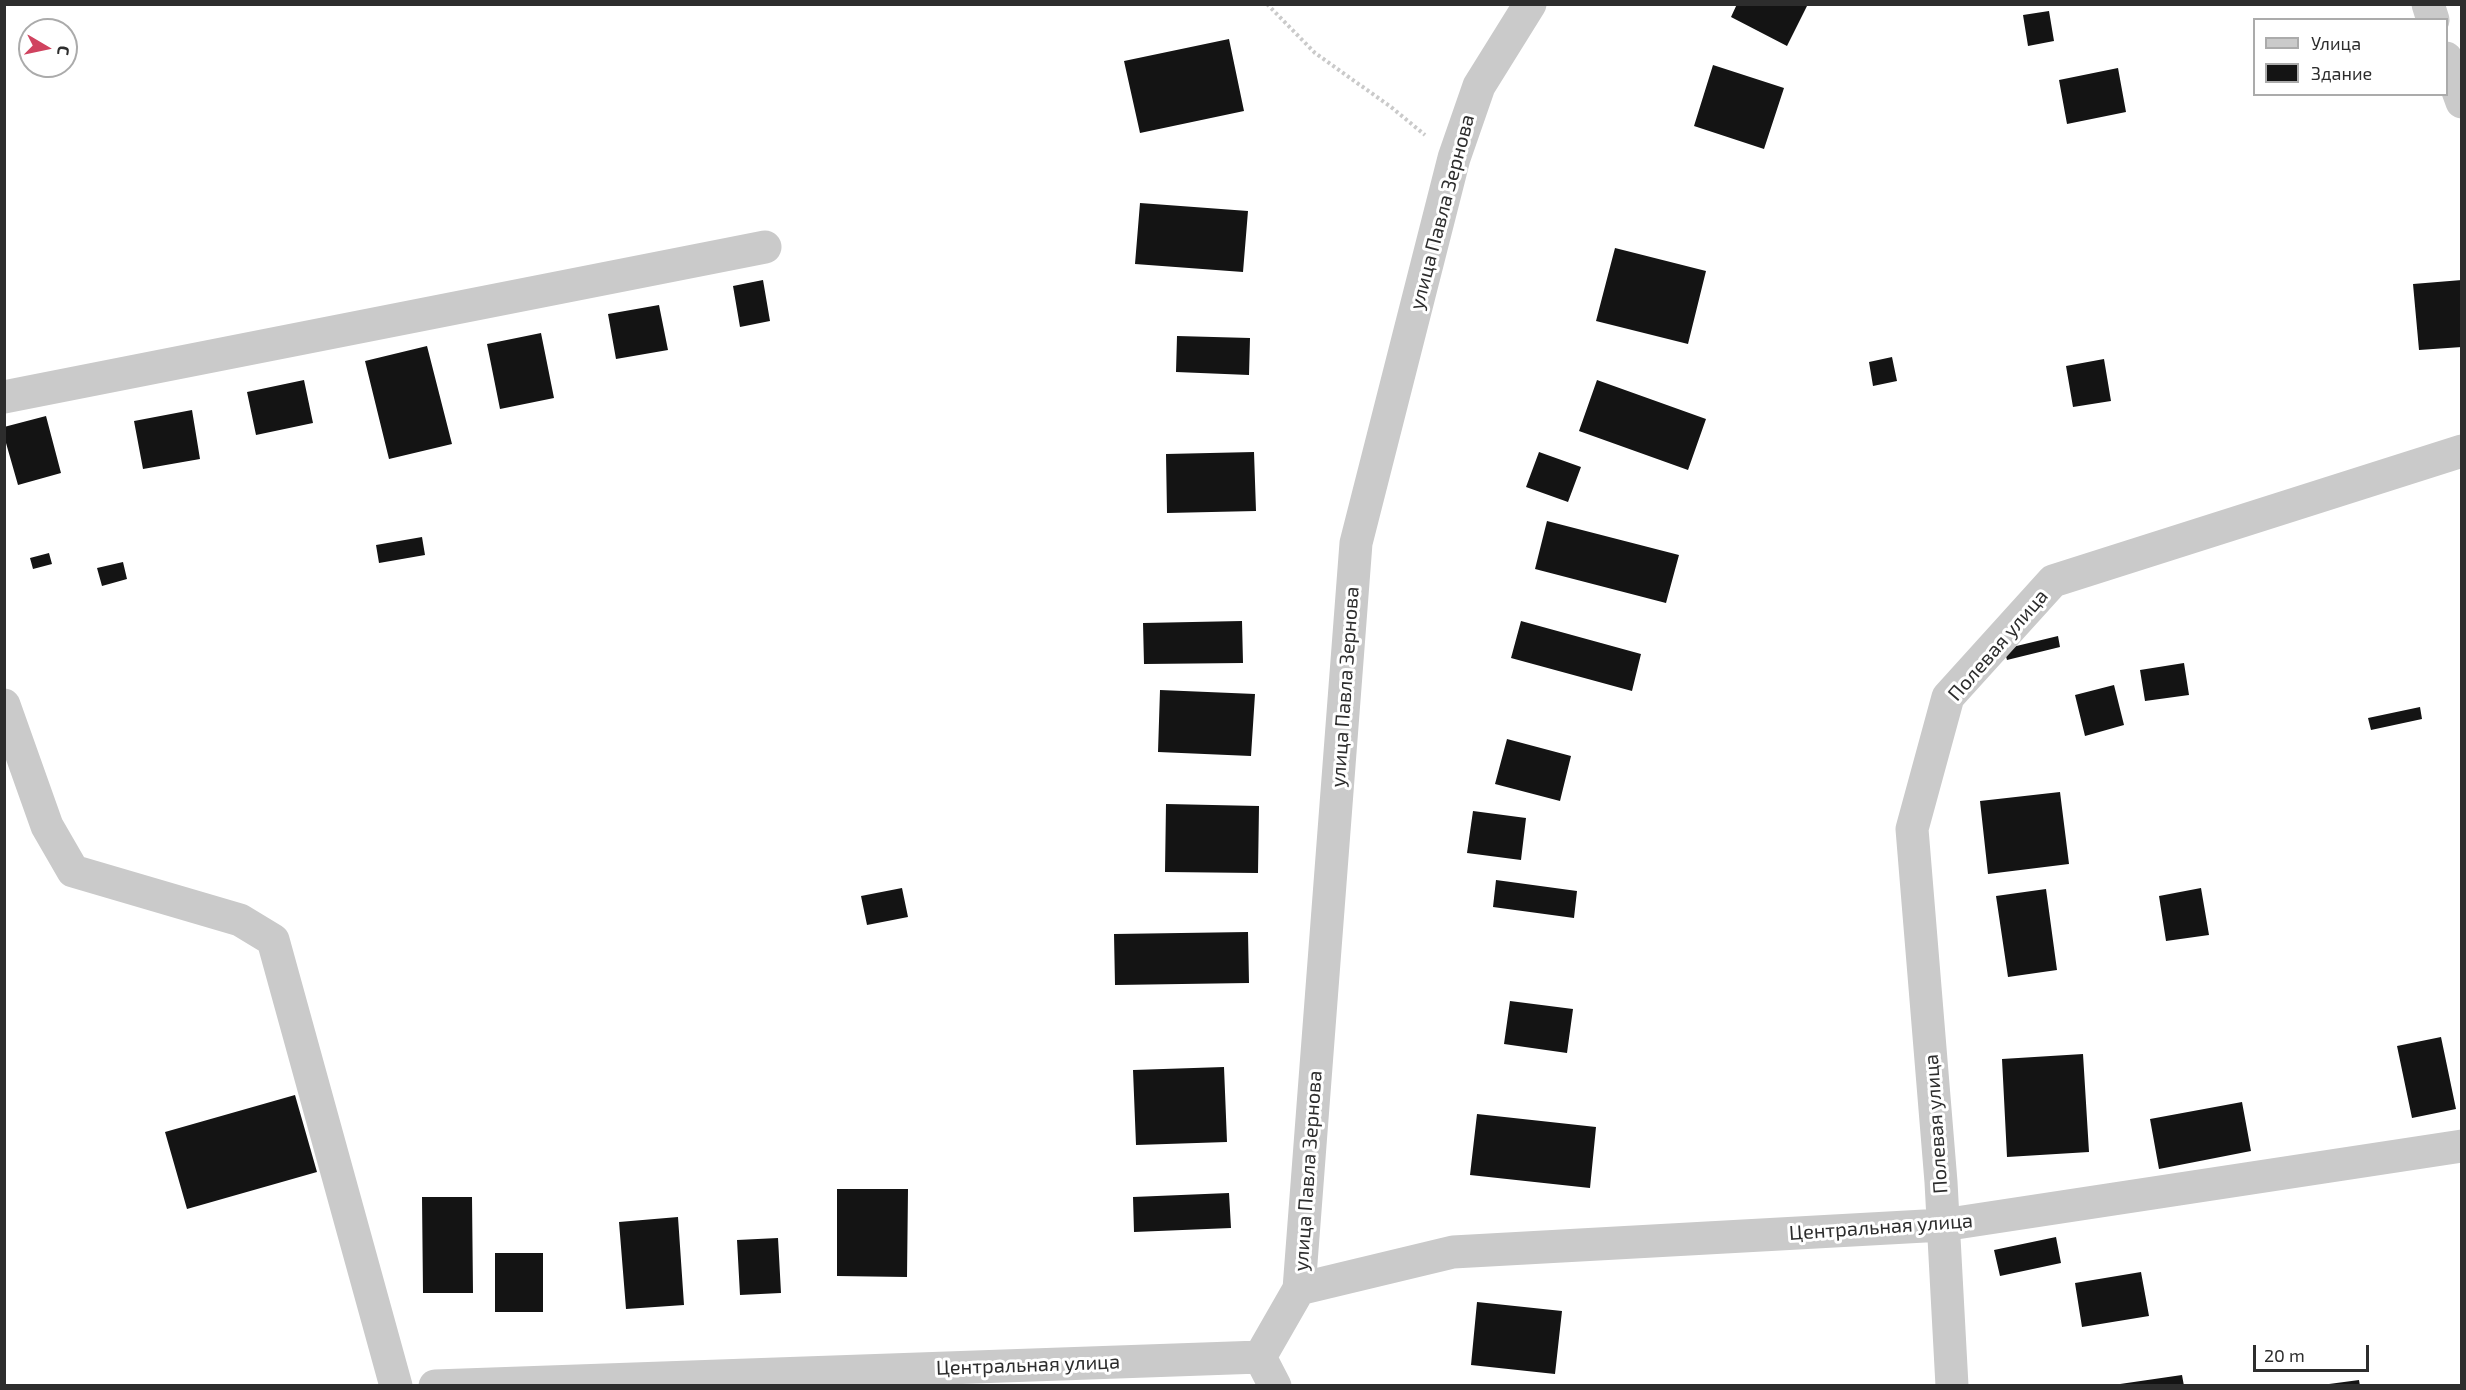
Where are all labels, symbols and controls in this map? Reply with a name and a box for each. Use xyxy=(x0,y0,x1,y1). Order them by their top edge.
north arrow xyxy=(18,18,78,78)
legend xyxy=(2253,18,2448,96)
text: Улица xyxy=(2311,32,2361,54)
text: С xyxy=(54,44,74,57)
text: Здание xyxy=(2311,62,2372,84)
street label: улица Павла Зернова xyxy=(1404,112,1480,312)
street label: Полевая улица xyxy=(1943,584,2053,706)
street label: улица Павла Зернова xyxy=(1326,586,1364,788)
street label: Полевая улица xyxy=(1919,1053,1953,1195)
street label: улица Павла Зернова xyxy=(1289,1070,1327,1272)
street label: Центральная улица xyxy=(1788,1209,1974,1245)
scale bar xyxy=(2256,1333,2372,1371)
text: 20 m xyxy=(2264,1344,2305,1366)
street label: Центральная улица xyxy=(936,1350,1120,1380)

